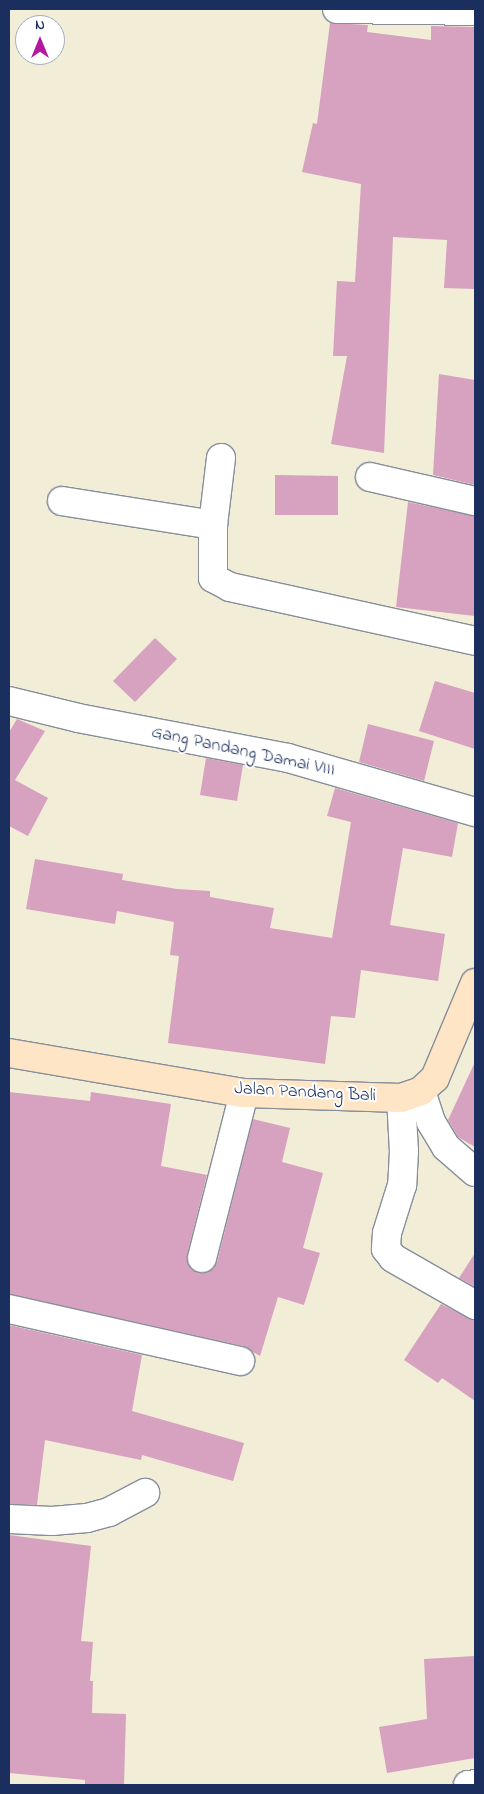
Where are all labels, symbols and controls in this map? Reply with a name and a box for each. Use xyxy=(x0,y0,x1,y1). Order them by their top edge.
north arrow xyxy=(15,15,65,65)
text: N xyxy=(35,15,45,36)
street label: Gang Pandang Damai VIII xyxy=(149,722,337,782)
street label: Jalan Pandang Bali xyxy=(234,1078,376,1108)

